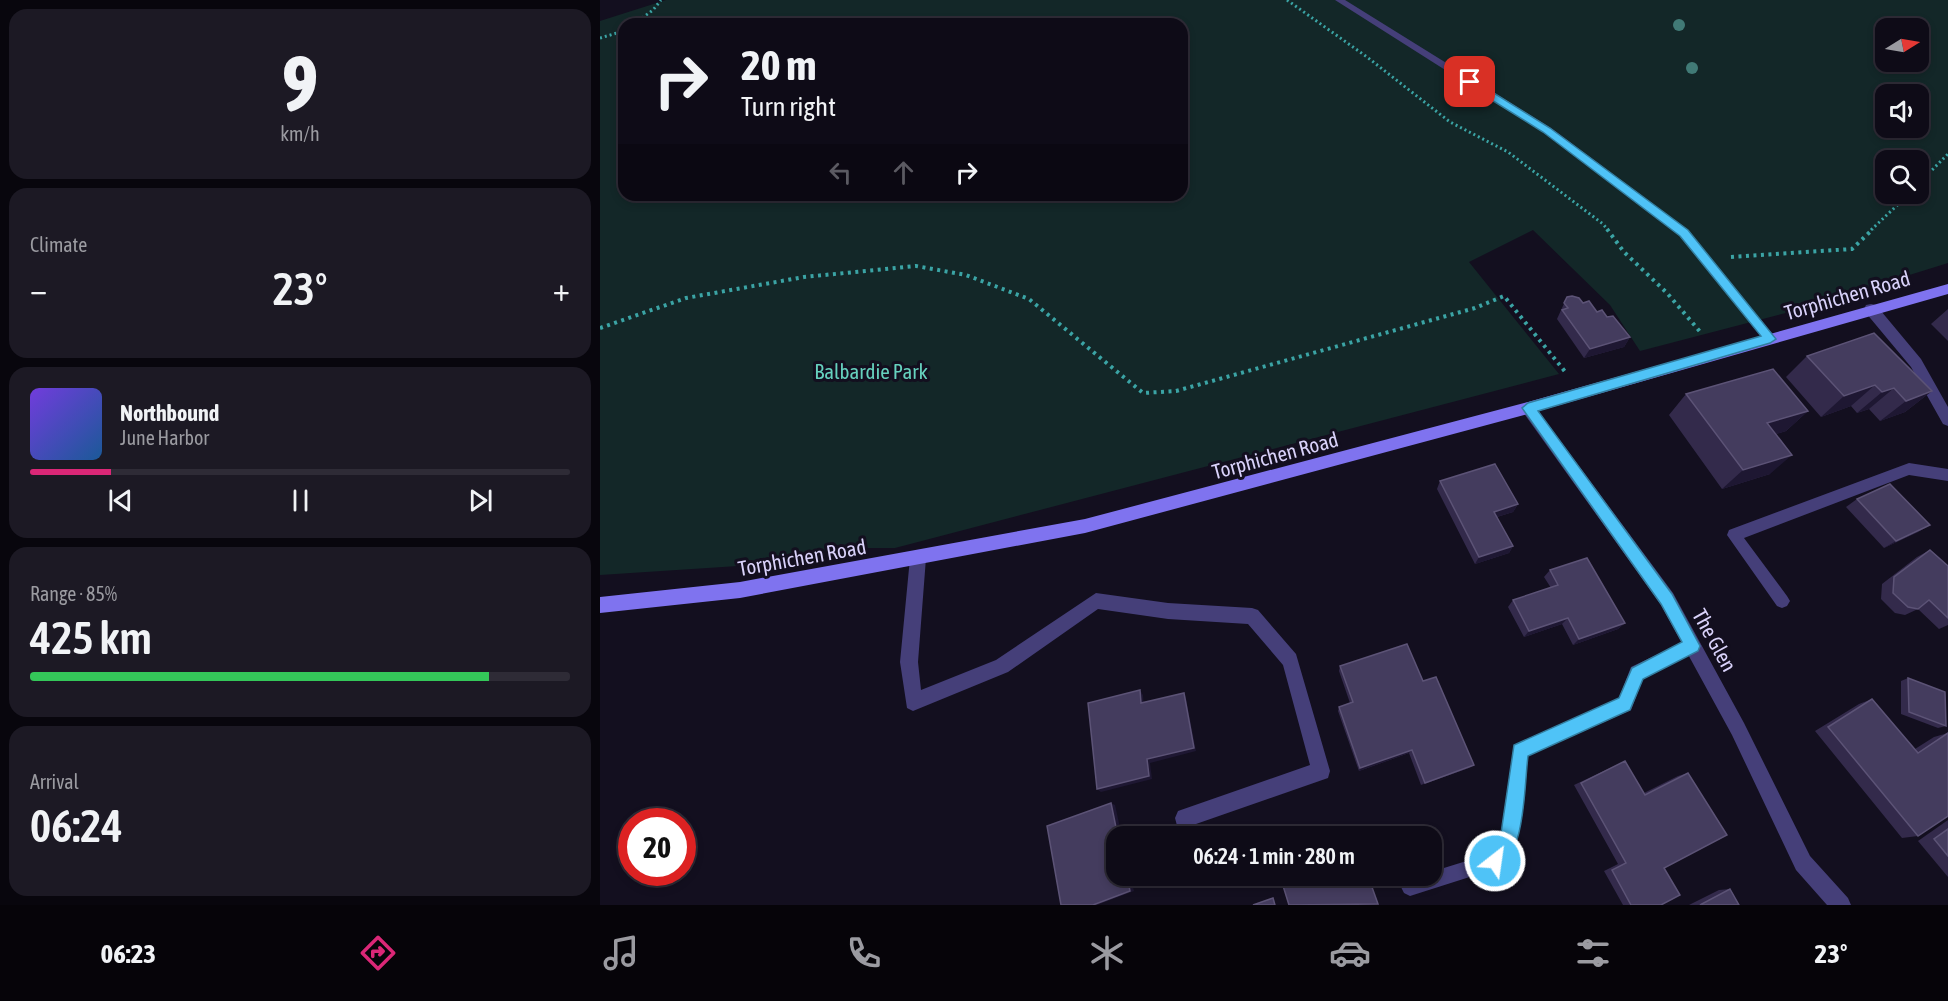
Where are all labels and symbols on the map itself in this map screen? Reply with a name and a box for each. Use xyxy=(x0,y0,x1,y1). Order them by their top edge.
north arrow xyxy=(1875,18,1929,72)
pin xyxy=(1444,56,1495,107)
street label: Torphichen Road xyxy=(1781,266,1913,324)
park label: Balbardie Park xyxy=(814,359,928,383)
street label: Torphichen Road xyxy=(1209,427,1341,483)
street label: Torphichen Road xyxy=(736,534,868,580)
street label: The Glen xyxy=(1688,605,1742,675)
speed limit sign: 20 xyxy=(618,808,696,886)
position arrow xyxy=(1463,829,1527,893)

